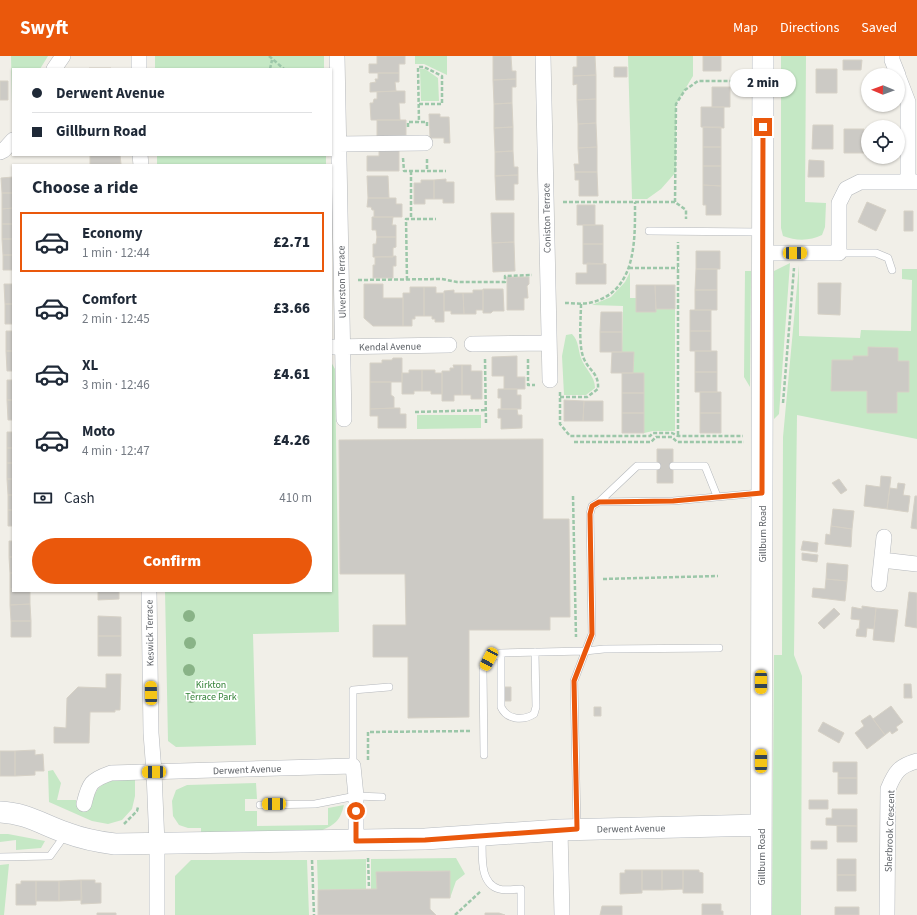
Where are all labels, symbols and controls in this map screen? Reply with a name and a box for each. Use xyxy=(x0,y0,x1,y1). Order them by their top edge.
text: Swyft xyxy=(20,15,68,42)
text: Map xyxy=(733,18,758,38)
text: Directions xyxy=(780,18,839,38)
text: Saved xyxy=(861,18,897,38)
north arrow xyxy=(861,68,905,112)
map controls xyxy=(861,68,905,164)
callout: 2 min xyxy=(730,69,796,97)
text: 2 min xyxy=(747,74,779,92)
text: Derwent Avenue xyxy=(56,83,165,104)
route end xyxy=(754,118,772,136)
button: locate xyxy=(861,120,905,164)
text: Gillburn Road xyxy=(56,121,147,142)
text: Choose a ride xyxy=(32,175,138,200)
street label: Coniston Terrace xyxy=(539,183,555,253)
text: Economy xyxy=(82,223,143,244)
icon: car xyxy=(34,224,70,260)
text: £2.71 xyxy=(273,232,310,253)
text: 1 min · 12:44 xyxy=(82,244,150,262)
street label: Ulverston Terrace xyxy=(334,245,350,319)
car xyxy=(783,247,807,259)
text: Comfort xyxy=(82,289,137,310)
icon: car xyxy=(34,290,70,326)
text: £3.66 xyxy=(273,298,310,319)
text: 2 min · 12:45 xyxy=(82,310,150,328)
street label: Kendal Avenue xyxy=(359,339,421,355)
text: XL xyxy=(82,355,98,376)
icon: car xyxy=(34,356,70,392)
text: £4.61 xyxy=(273,364,310,385)
text: 3 min · 12:46 xyxy=(82,376,150,394)
text: Moto xyxy=(82,421,115,442)
icon: car xyxy=(34,422,70,458)
text: £4.26 xyxy=(273,430,310,451)
text: 4 min · 12:47 xyxy=(82,442,150,460)
icon: cash xyxy=(32,487,54,509)
text: Cash xyxy=(64,488,95,509)
text: 410 m xyxy=(279,489,312,507)
street label: Gillburn Road xyxy=(756,505,770,563)
button: Confirm xyxy=(32,538,312,584)
street label: Keswick Terrace xyxy=(142,599,158,666)
car xyxy=(478,646,500,672)
car xyxy=(755,670,767,694)
park label: Kirkton Terrace Park xyxy=(185,678,237,704)
car xyxy=(145,681,157,705)
car xyxy=(755,749,767,773)
street label: Derwent Avenue xyxy=(213,762,282,778)
car xyxy=(142,766,166,778)
street label: Sherbrook Crescent xyxy=(882,789,898,872)
car xyxy=(262,798,286,810)
route start xyxy=(347,802,365,820)
street label: Derwent Avenue xyxy=(597,821,665,837)
street label: Gillburn Road xyxy=(755,828,769,886)

